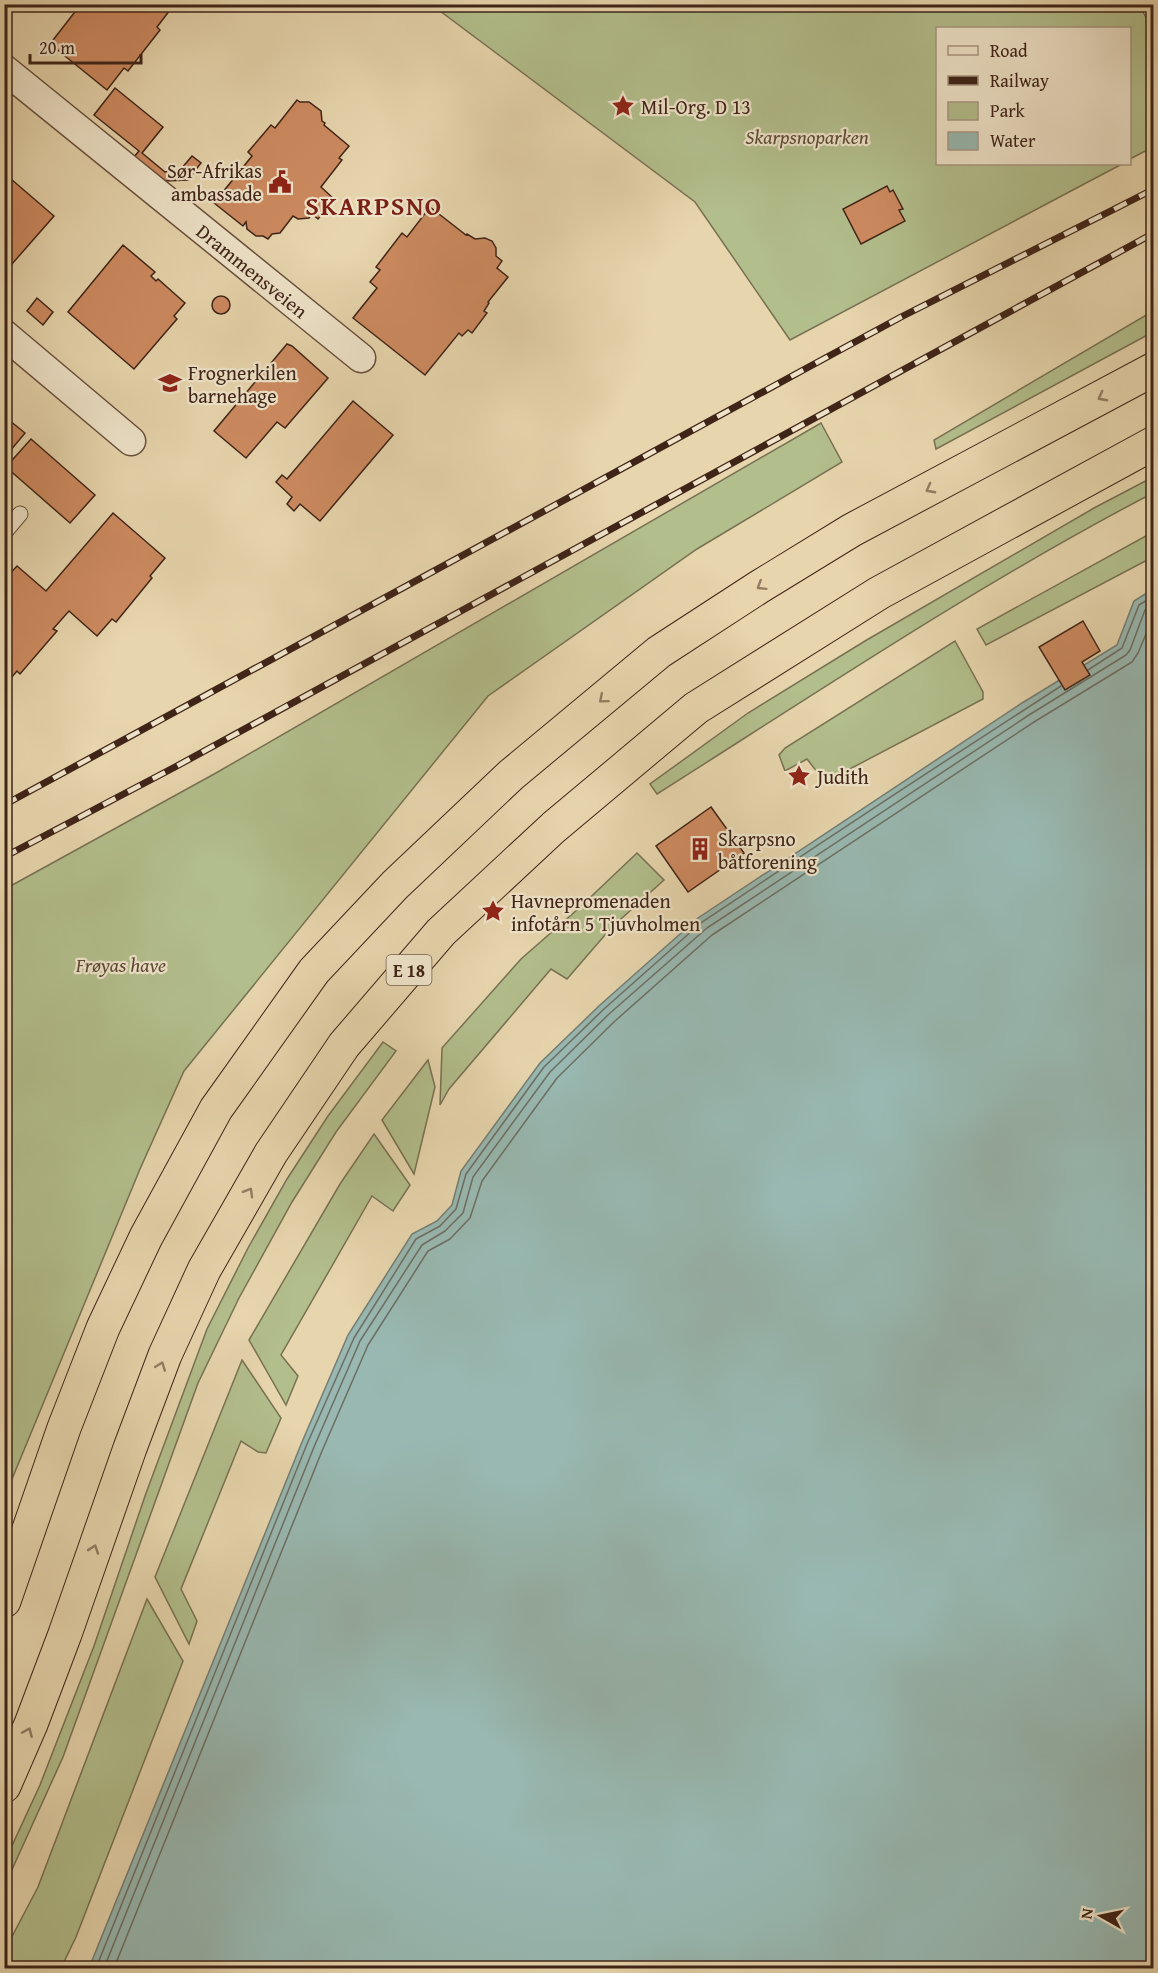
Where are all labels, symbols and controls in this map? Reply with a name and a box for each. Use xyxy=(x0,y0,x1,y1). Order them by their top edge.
scale bar xyxy=(30,27,141,65)
legend xyxy=(936,27,1131,165)
text: 20 m xyxy=(39,34,75,61)
text: Road xyxy=(990,37,1028,64)
text: Railway xyxy=(990,67,1049,94)
place label: Mil-Org. D 13 xyxy=(641,92,751,121)
place icon: Mil-Org. D 13 xyxy=(610,93,636,119)
text: Park xyxy=(990,97,1026,124)
park label: Skarpsnoparken xyxy=(745,122,869,151)
text: Water xyxy=(990,127,1036,154)
place label: Sør-Afrikas ambassade xyxy=(167,156,262,208)
public building icon: Sør-Afrikas ambassade xyxy=(267,169,293,195)
district label: SKARPSNO xyxy=(305,186,443,225)
street label: Drammensveien xyxy=(191,216,315,324)
place label: Frognerkilen barnehage xyxy=(188,358,297,410)
school or university icon: Frognerkilen barnehage xyxy=(157,370,183,396)
one-way arrow xyxy=(1098,390,1108,401)
one-way arrow xyxy=(926,482,936,493)
one-way arrow xyxy=(757,579,768,590)
one-way arrow xyxy=(598,692,609,703)
place label: Judith xyxy=(814,762,869,791)
place icon: Judith xyxy=(786,763,812,789)
place label: Skarpsno båtforening xyxy=(718,824,817,876)
building icon: Skarpsno båtforening xyxy=(687,836,713,862)
place label: Havnepromenaden infotårn 5 Tjuvholmen xyxy=(511,886,700,938)
place icon: Havnepromenaden infotårn 5 Tjuvholmen xyxy=(480,898,506,924)
park label: Frøyas have xyxy=(75,950,166,979)
road number: E 18 xyxy=(386,955,432,985)
one-way arrow xyxy=(242,1188,253,1198)
one-way arrow xyxy=(154,1361,167,1371)
one-way arrow xyxy=(87,1544,100,1555)
one-way arrow xyxy=(20,1727,32,1738)
north arrow xyxy=(1071,1886,1131,1946)
text: N xyxy=(1073,1906,1099,1921)

